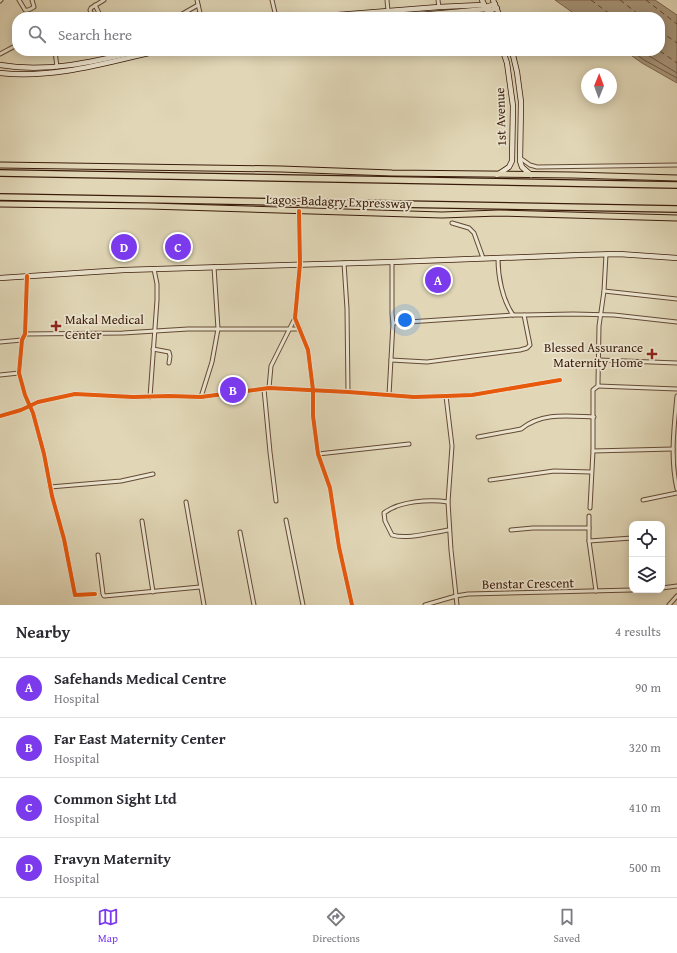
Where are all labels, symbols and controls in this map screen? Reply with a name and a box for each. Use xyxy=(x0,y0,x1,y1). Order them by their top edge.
search box xyxy=(12,12,665,56)
icon: search xyxy=(26,23,48,45)
text: Search here xyxy=(58,24,132,45)
north arrow xyxy=(581,68,617,104)
street label: 1st Avenue xyxy=(490,87,511,147)
street label: Lagos-Badagry Expressway xyxy=(265,189,413,214)
pin: D xyxy=(111,232,137,262)
pin: C xyxy=(165,232,191,262)
pin: A xyxy=(425,265,451,295)
place label: Makal Medical Center xyxy=(65,310,144,344)
your location xyxy=(395,310,415,330)
marker: Makal Medical Center xyxy=(50,320,62,332)
place label: Blessed Assurance Maternity Home xyxy=(544,338,643,372)
marker: Blessed Assurance Maternity Home xyxy=(646,348,658,360)
pin: B xyxy=(220,375,246,405)
map controls xyxy=(629,521,665,593)
button: locate xyxy=(629,521,665,557)
button: layers xyxy=(629,557,665,593)
street label: Benstar Crescent xyxy=(482,573,575,594)
text: Nearby xyxy=(16,619,70,644)
text: 4 results xyxy=(615,622,661,641)
text: Safehands Medical Centre xyxy=(54,668,226,689)
text: A xyxy=(25,678,33,697)
text: 90 m xyxy=(635,678,661,697)
text: Hospital xyxy=(54,689,99,708)
text: Far East Maternity Center xyxy=(54,728,226,749)
text: B xyxy=(25,738,33,757)
text: 320 m xyxy=(629,738,661,757)
text: Hospital xyxy=(54,749,99,768)
text: Common Sight Ltd xyxy=(54,788,177,809)
text: C xyxy=(25,798,33,817)
text: 410 m xyxy=(629,798,661,817)
text: Hospital xyxy=(54,809,99,828)
text: Fravyn Maternity xyxy=(54,848,171,869)
text: D xyxy=(25,858,33,877)
text: 500 m xyxy=(629,858,661,877)
text: Hospital xyxy=(54,869,99,888)
tab: Map xyxy=(97,906,119,946)
tab: Directions xyxy=(313,906,360,946)
tab: Saved xyxy=(553,906,580,946)

